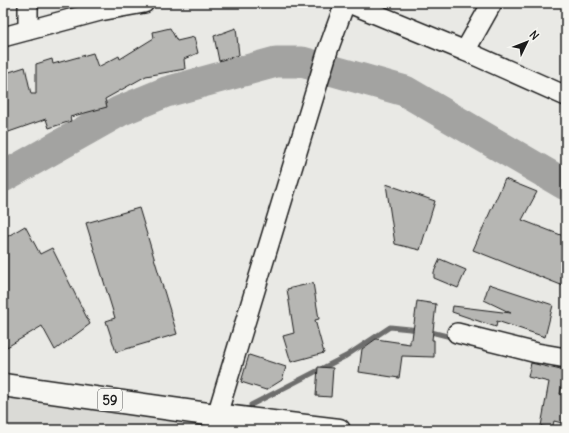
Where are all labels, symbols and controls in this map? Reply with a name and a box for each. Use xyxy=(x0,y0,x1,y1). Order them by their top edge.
north arrow xyxy=(507,22,547,62)
text: N xyxy=(527,28,542,43)
road number: 59 xyxy=(98,389,122,411)

